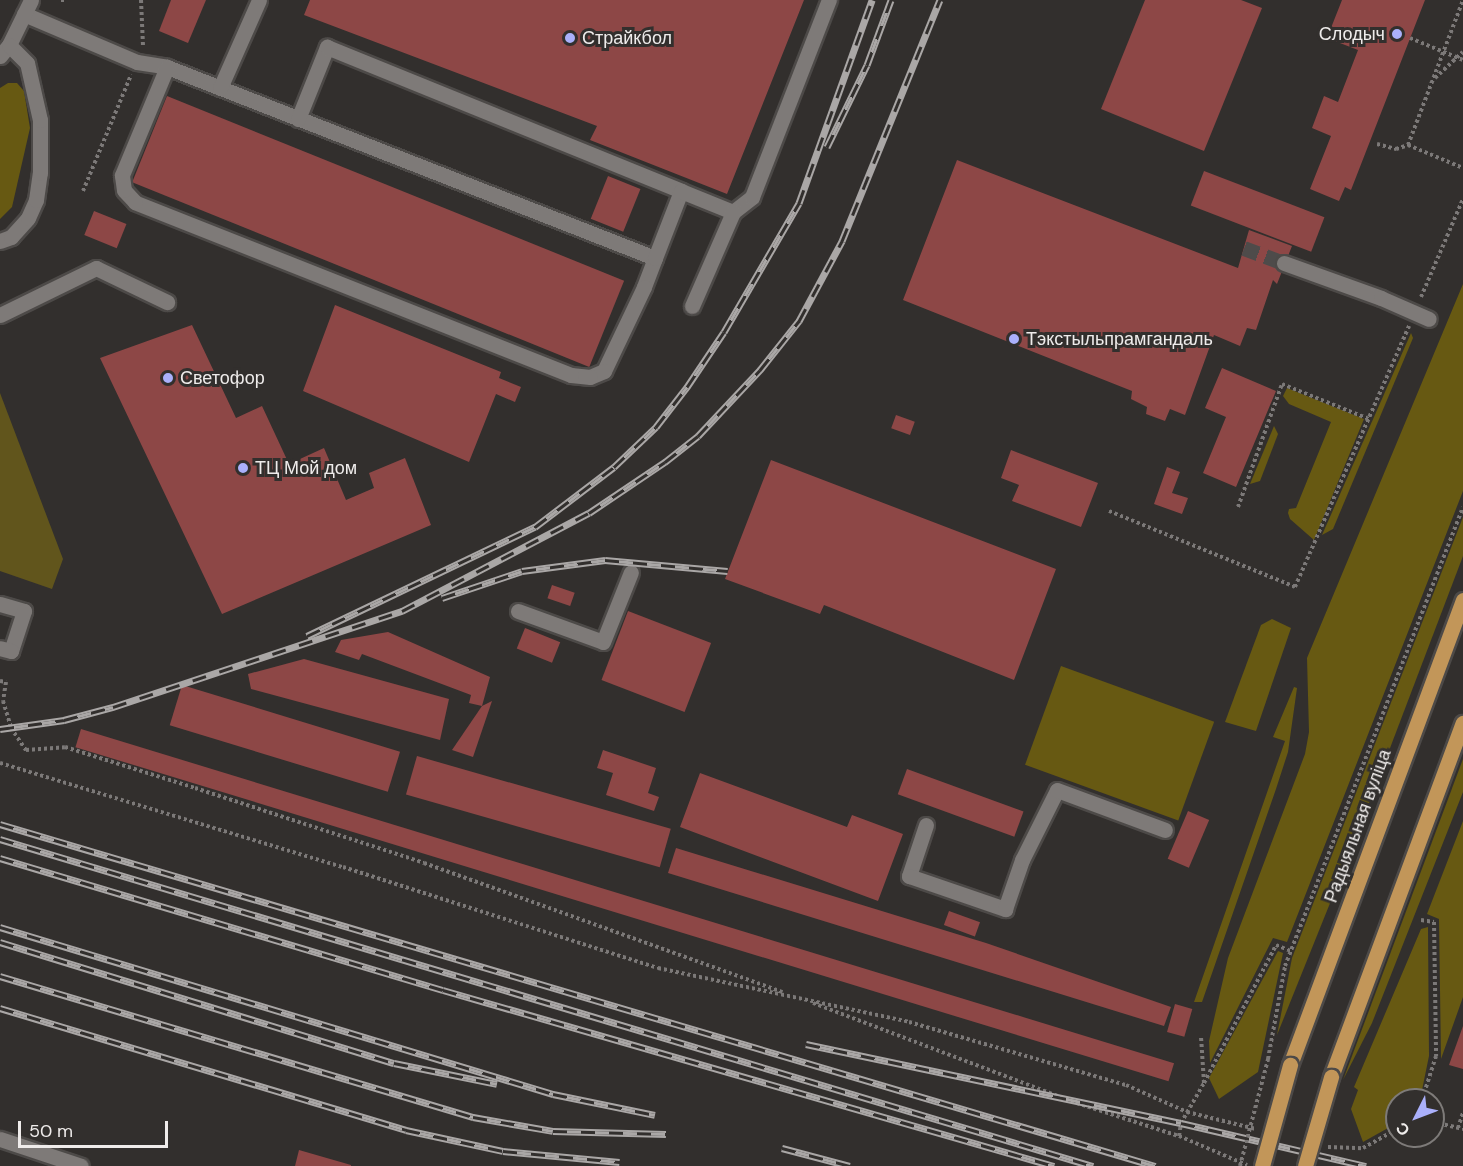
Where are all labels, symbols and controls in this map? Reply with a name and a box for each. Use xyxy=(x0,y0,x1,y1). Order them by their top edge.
place label: Слодыч xyxy=(1319,23,1385,45)
place label: Страйкбол xyxy=(582,27,672,49)
marker: Слодыч xyxy=(1390,27,1404,41)
marker: Страйкбол xyxy=(563,31,577,45)
place label: Тэкстыльпрамгандаль xyxy=(1026,328,1213,350)
marker: Тэкстыльпрамгандаль xyxy=(1007,332,1021,346)
place label: Светофор xyxy=(180,367,265,389)
marker: Светофор xyxy=(161,371,175,385)
place label: ТЦ Мой дом xyxy=(255,457,357,479)
marker: ТЦ Мой дом xyxy=(236,461,250,475)
street label: Радыяльная вуліца xyxy=(1320,746,1396,906)
north arrow xyxy=(1385,1088,1445,1148)
scale bar xyxy=(21,1109,171,1147)
text: С xyxy=(1391,1118,1414,1140)
text: 50 m xyxy=(29,1119,73,1143)

